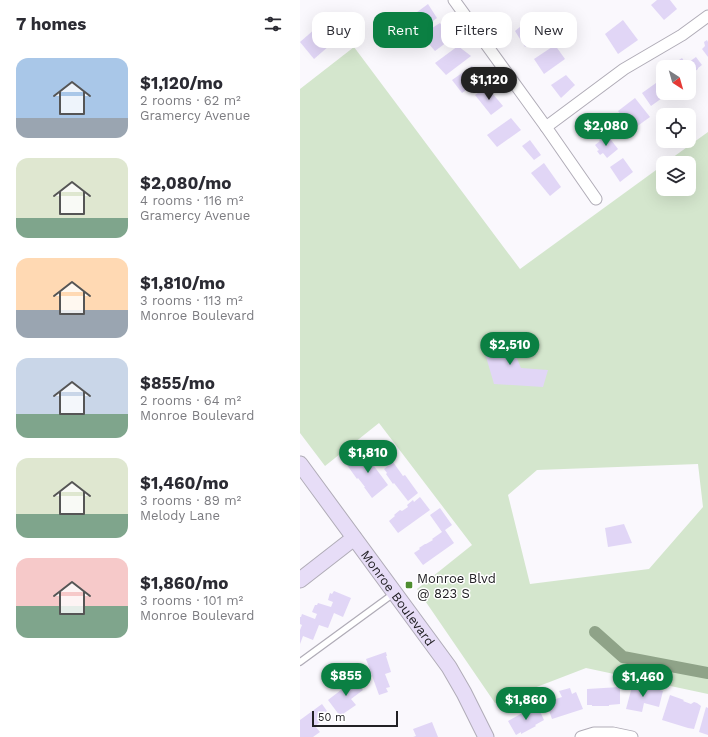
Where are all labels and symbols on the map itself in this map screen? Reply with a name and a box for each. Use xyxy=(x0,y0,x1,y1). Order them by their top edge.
north arrow xyxy=(656,60,696,100)
pin: $1,120 xyxy=(456,67,522,101)
pin: $2,080 xyxy=(573,113,639,147)
pin: $2,510 xyxy=(477,332,543,366)
pin: $1,810 xyxy=(335,440,401,474)
street label: Monroe Boulevard xyxy=(358,547,438,648)
place label: Monroe Blvd @ 823 S xyxy=(417,571,496,601)
marker: Monroe Blvd @ 823 S xyxy=(404,580,414,590)
pin: $855 xyxy=(322,663,370,697)
pin: $1,460 xyxy=(610,664,676,698)
pin: $1,860 xyxy=(493,687,559,721)
scale bar xyxy=(312,709,398,728)

